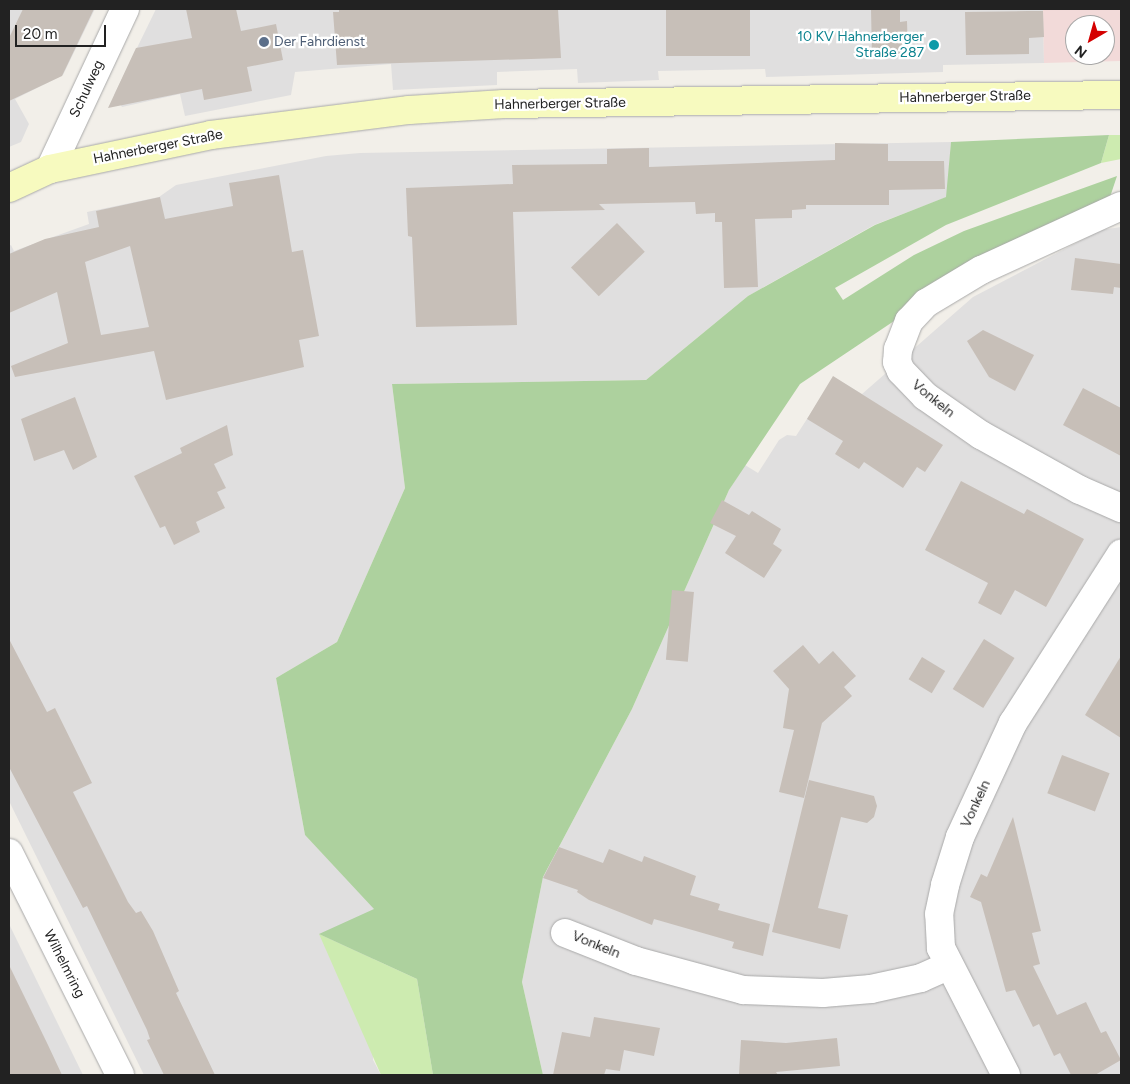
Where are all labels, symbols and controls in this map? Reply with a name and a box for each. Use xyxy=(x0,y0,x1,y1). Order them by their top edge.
scale bar xyxy=(18,15,109,47)
north arrow xyxy=(1065,15,1115,65)
text: 20 m xyxy=(23,25,57,43)
place label: 10 KV Hahnerberger Straße 287 xyxy=(797,29,924,62)
place label: Der Fahrdienst xyxy=(274,34,365,50)
marker: Der Fahrdienst xyxy=(258,36,270,48)
marker: 10 KV Hahnerberger Straße 287 xyxy=(928,39,940,51)
text: N xyxy=(1072,41,1091,61)
street label: Schulweg xyxy=(66,58,108,120)
street label: Hahnerberger Straße xyxy=(899,87,1031,107)
street label: Hahnerberger Straße xyxy=(494,94,626,114)
street label: Hahnerberger Straße xyxy=(92,126,224,168)
street label: Vonkeln xyxy=(908,377,958,421)
street label: Vonkeln xyxy=(958,778,994,830)
street label: Wilhelmring xyxy=(40,927,88,1001)
street label: Vonkeln xyxy=(570,928,622,962)

